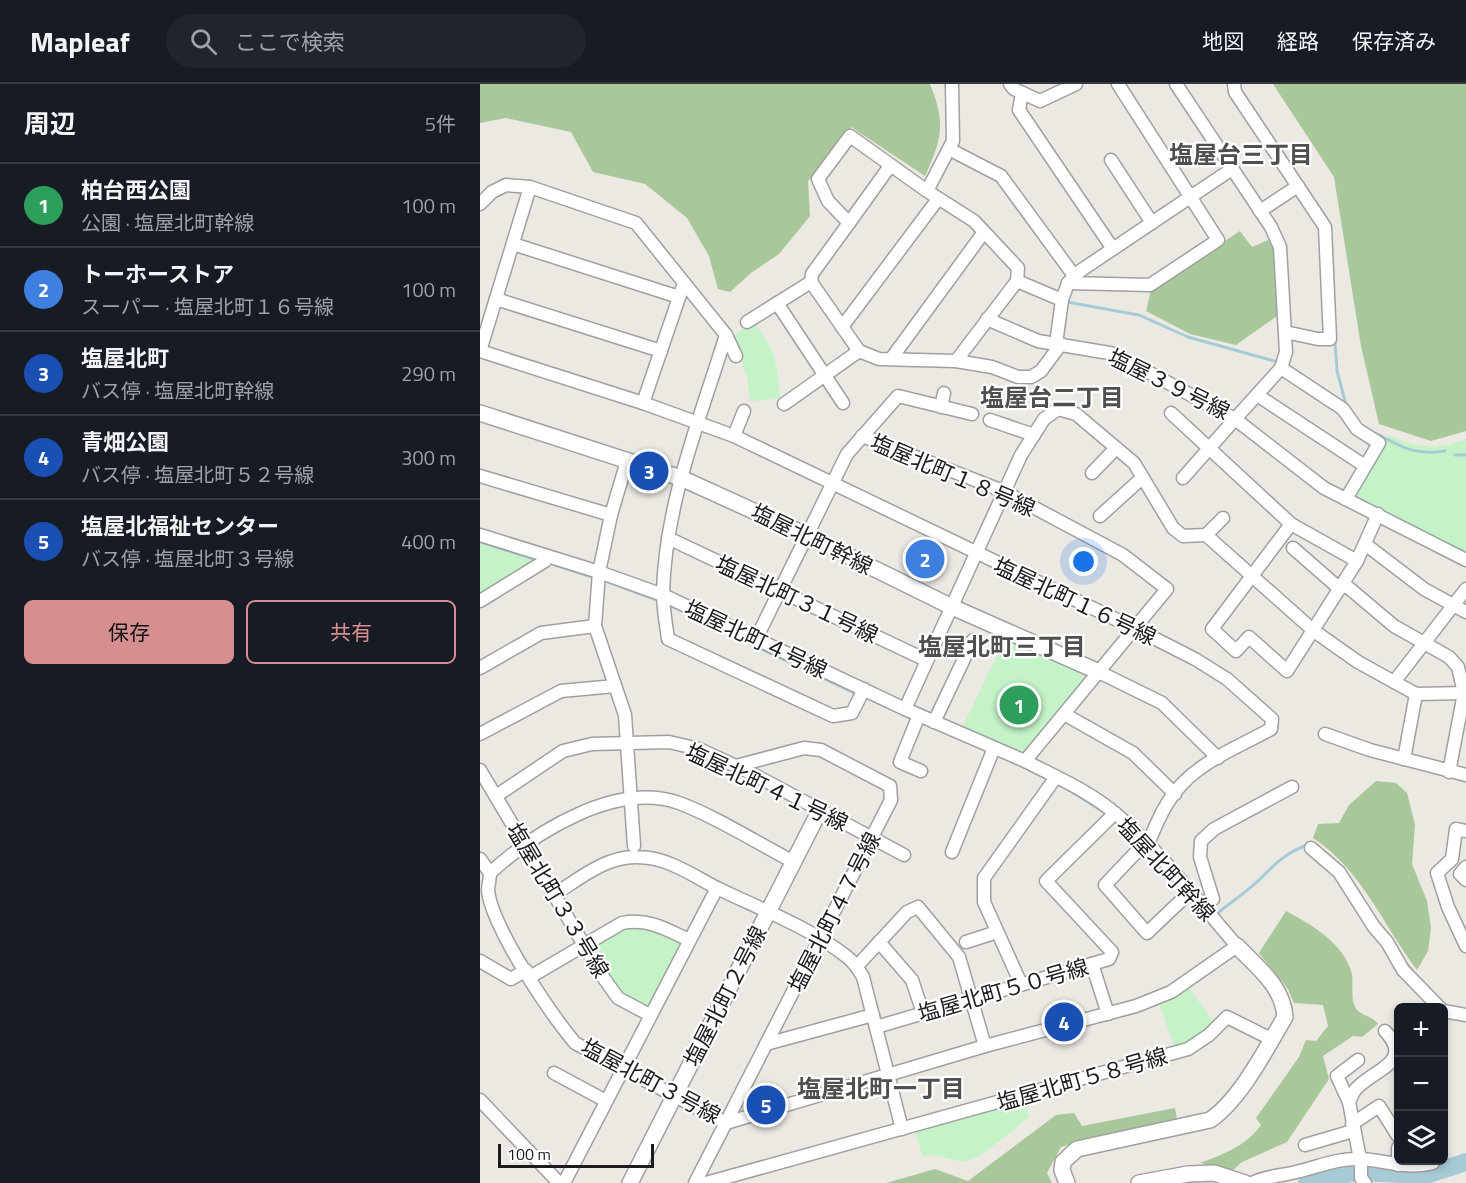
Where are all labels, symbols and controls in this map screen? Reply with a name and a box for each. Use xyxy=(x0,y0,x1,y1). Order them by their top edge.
search box xyxy=(166,14,586,68)
text: Mapleaf xyxy=(30,20,130,63)
icon: search xyxy=(187,25,220,58)
text: ここで検索 xyxy=(235,25,345,59)
text: 地図 xyxy=(1202,25,1244,57)
text: 経路 xyxy=(1277,25,1319,57)
text: 保存済み xyxy=(1352,25,1436,57)
text: 周辺 xyxy=(24,104,76,143)
text: 5件 xyxy=(425,108,456,139)
district label: 塩屋台三丁目 xyxy=(1169,136,1313,172)
text: 柏台西公園 xyxy=(81,173,191,207)
text: 1 xyxy=(38,190,49,221)
text: 100 m xyxy=(401,190,456,221)
text: 公園 · 塩屋北町幹線 xyxy=(81,207,254,238)
text: トーホーストア xyxy=(81,257,234,291)
text: 2 xyxy=(38,274,49,305)
text: 100 m xyxy=(401,274,456,305)
text: スーパー · 塩屋北町１６号線 xyxy=(81,291,334,322)
street label: 塩屋３９号線 xyxy=(1102,340,1236,428)
text: 塩屋北町 xyxy=(81,341,169,375)
text: 3 xyxy=(38,358,49,389)
text: 290 m xyxy=(401,358,456,389)
text: バス停 · 塩屋北町幹線 xyxy=(81,375,274,406)
district label: 塩屋台二丁目 xyxy=(980,379,1124,415)
text: 青畑公園 xyxy=(81,425,169,459)
street label: 塩屋北町１８号線 xyxy=(865,425,1041,525)
text: 4 xyxy=(38,442,49,473)
text: 300 m xyxy=(401,442,456,473)
pin: 3 xyxy=(630,448,668,494)
text: バス停 · 塩屋北町５２号線 xyxy=(81,459,314,490)
street label: 塩屋北町幹線 xyxy=(745,495,879,583)
text: 塩屋北福祉センター xyxy=(81,509,279,543)
text: 5 xyxy=(38,526,49,557)
text: 400 m xyxy=(401,526,456,557)
pin: 2 xyxy=(906,536,944,582)
text: バス停 · 塩屋北町３号線 xyxy=(81,543,294,574)
street label: 塩屋北町３１号線 xyxy=(710,546,884,652)
your location xyxy=(1069,547,1098,576)
street label: 塩屋北町１６号線 xyxy=(988,548,1162,654)
street label: 塩屋北町４号線 xyxy=(679,591,833,687)
button: 保存 xyxy=(24,600,234,664)
button: 共有 xyxy=(246,600,456,664)
district label: 塩屋北町三丁目 xyxy=(918,628,1086,664)
pin: 1 xyxy=(1000,682,1038,728)
street label: 塩屋北町４１号線 xyxy=(680,734,854,840)
street label: 塩屋北町幹線 xyxy=(1109,809,1223,929)
street label: 塩屋北町３３号線 xyxy=(498,816,618,984)
street label: 塩屋北町４７号線 xyxy=(779,826,889,998)
street label: 塩屋北町２号線 xyxy=(675,920,775,1072)
street label: 塩屋北町５０号線 xyxy=(914,949,1092,1031)
pin: 4 xyxy=(1044,1000,1084,1044)
map controls xyxy=(1394,1003,1448,1165)
button: + xyxy=(1394,1003,1448,1057)
street label: 塩屋北町３号線 xyxy=(575,1030,727,1132)
street label: 塩屋北町５８号線 xyxy=(993,1038,1171,1120)
button: − xyxy=(1394,1057,1448,1111)
district label: 塩屋北町一丁目 xyxy=(797,1070,965,1106)
pin: 5 xyxy=(746,1082,786,1128)
button: layers xyxy=(1394,1111,1448,1165)
scale bar xyxy=(498,1141,654,1168)
text: 100 m xyxy=(507,1142,551,1166)

